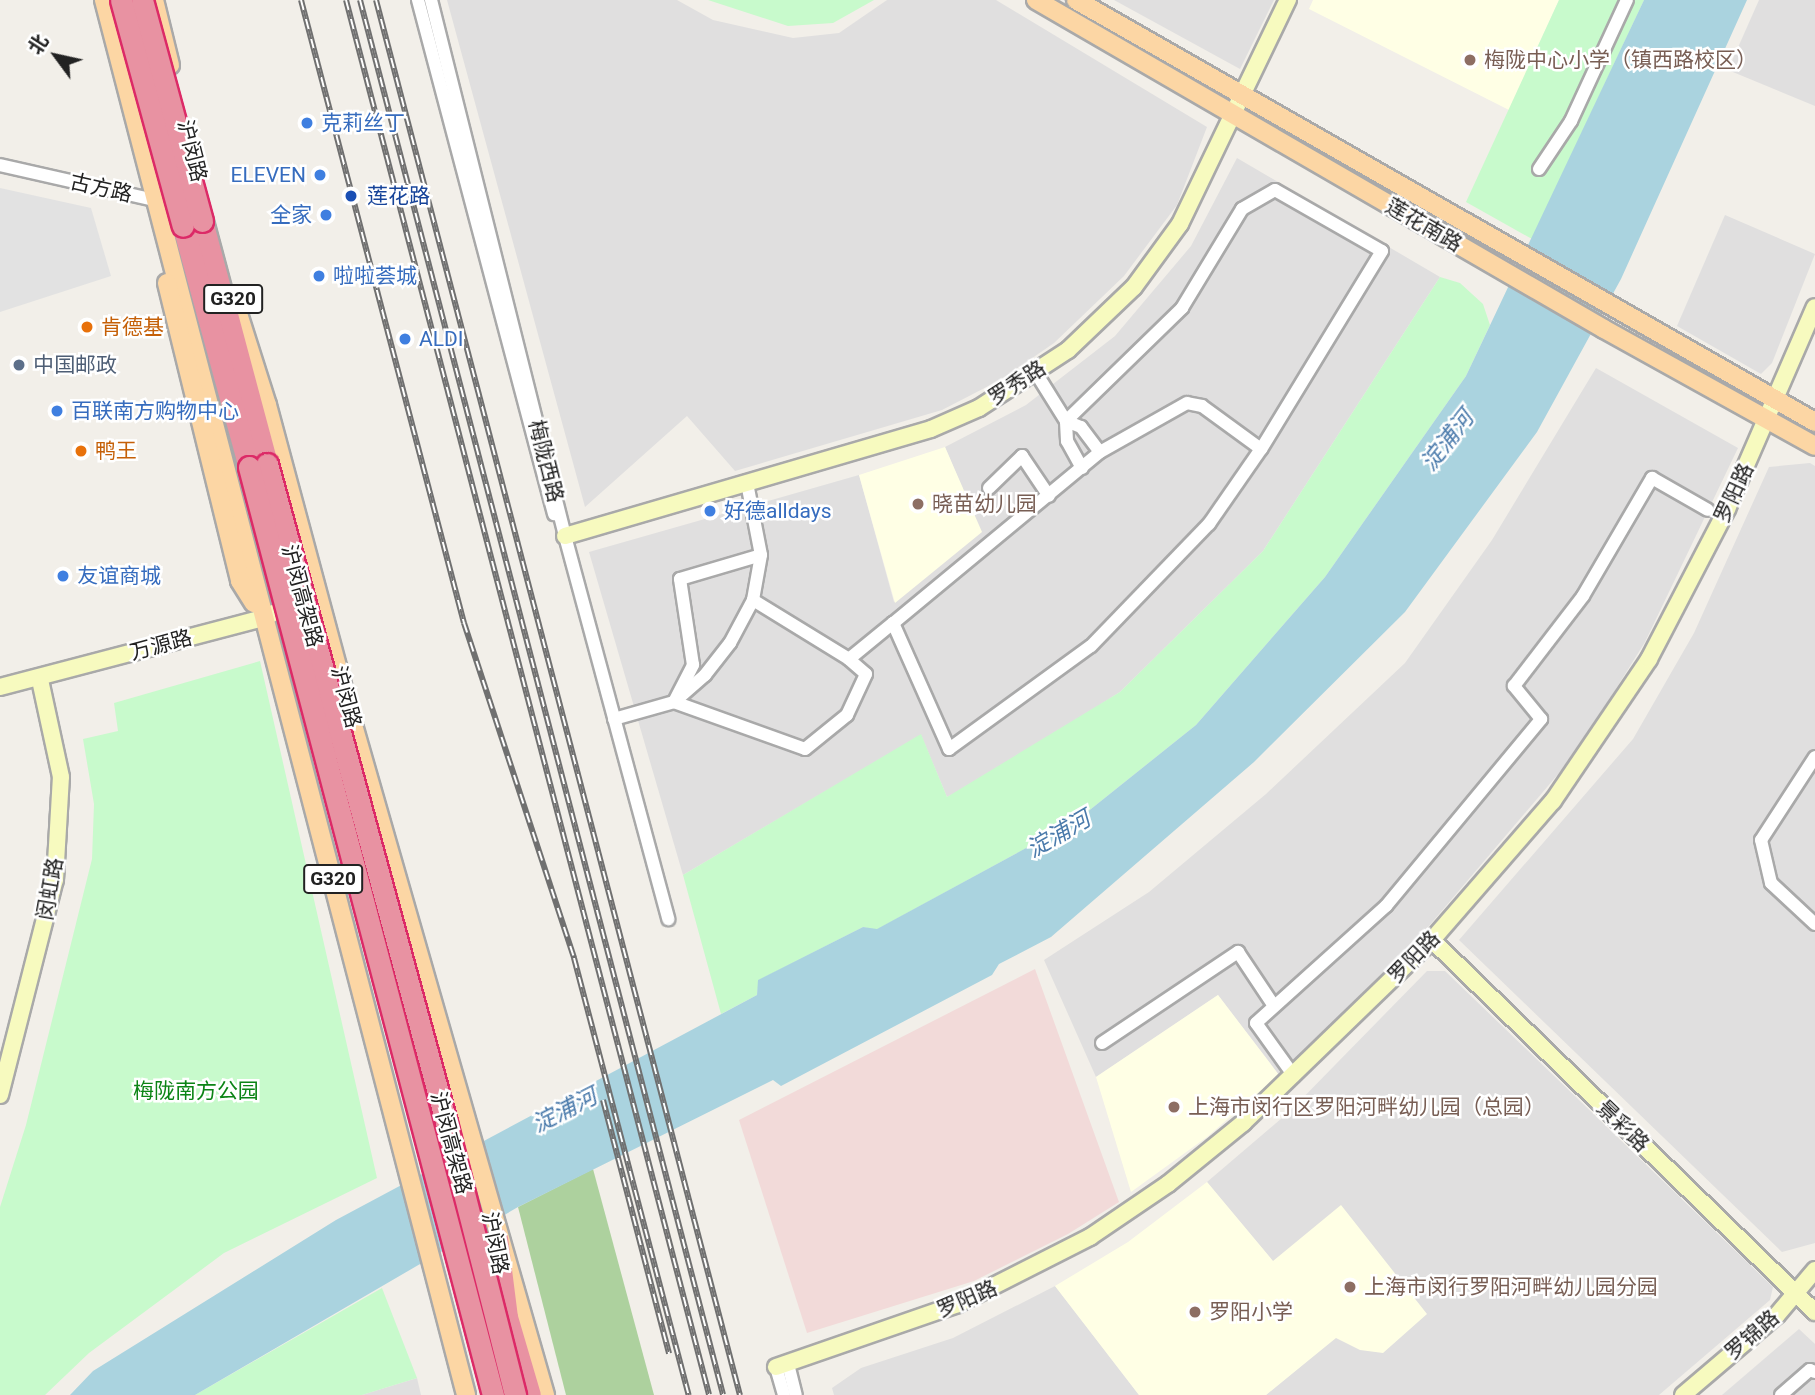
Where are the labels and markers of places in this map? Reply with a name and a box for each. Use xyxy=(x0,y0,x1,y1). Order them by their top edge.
place label: 梅陇中心小学（镇西路校区） xyxy=(1484,47,1757,73)
marker: 梅陇中心小学（镇西路校区） xyxy=(1462,52,1478,68)
place label: 克莉丝丁 xyxy=(321,110,405,136)
marker: 克莉丝丁 xyxy=(299,115,315,131)
place label: ELEVEN xyxy=(231,162,306,188)
marker: ELEVEN xyxy=(312,167,328,183)
place label: 莲花路 xyxy=(367,183,430,209)
marker: 莲花路 xyxy=(341,186,361,206)
place label: 全家 xyxy=(270,202,312,228)
marker: 全家 xyxy=(318,207,334,223)
place label: 啦啦荟城 xyxy=(333,263,417,289)
marker: 啦啦荟城 xyxy=(311,268,327,284)
place label: 肯德基 xyxy=(101,314,164,340)
marker: 肯德基 xyxy=(79,319,95,335)
place label: ALDI xyxy=(419,326,464,352)
marker: ALDI xyxy=(397,331,413,347)
place label: 中国邮政 xyxy=(33,352,117,378)
marker: 中国邮政 xyxy=(11,357,27,373)
place label: 百联南方购物中心 xyxy=(71,398,239,424)
marker: 百联南方购物中心 xyxy=(49,403,65,419)
place label: 鸭王 xyxy=(95,438,137,464)
marker: 鸭王 xyxy=(73,443,89,459)
place label: 晓苗幼儿园 xyxy=(932,491,1037,517)
marker: 晓苗幼儿园 xyxy=(910,496,926,512)
place label: 好德alldays xyxy=(724,498,832,524)
marker: 好德alldays xyxy=(702,503,718,519)
place label: 友谊商城 xyxy=(77,563,161,589)
marker: 友谊商城 xyxy=(55,568,71,584)
place label: 上海市闵行区罗阳河畔幼儿园（总园） xyxy=(1188,1094,1545,1120)
marker: 上海市闵行区罗阳河畔幼儿园（总园） xyxy=(1166,1099,1182,1115)
place label: 上海市闵行罗阳河畔幼儿园分园 xyxy=(1364,1274,1658,1300)
marker: 上海市闵行罗阳河畔幼儿园分园 xyxy=(1342,1279,1358,1295)
place label: 罗阳小学 xyxy=(1209,1299,1293,1325)
marker: 罗阳小学 xyxy=(1187,1304,1203,1320)

